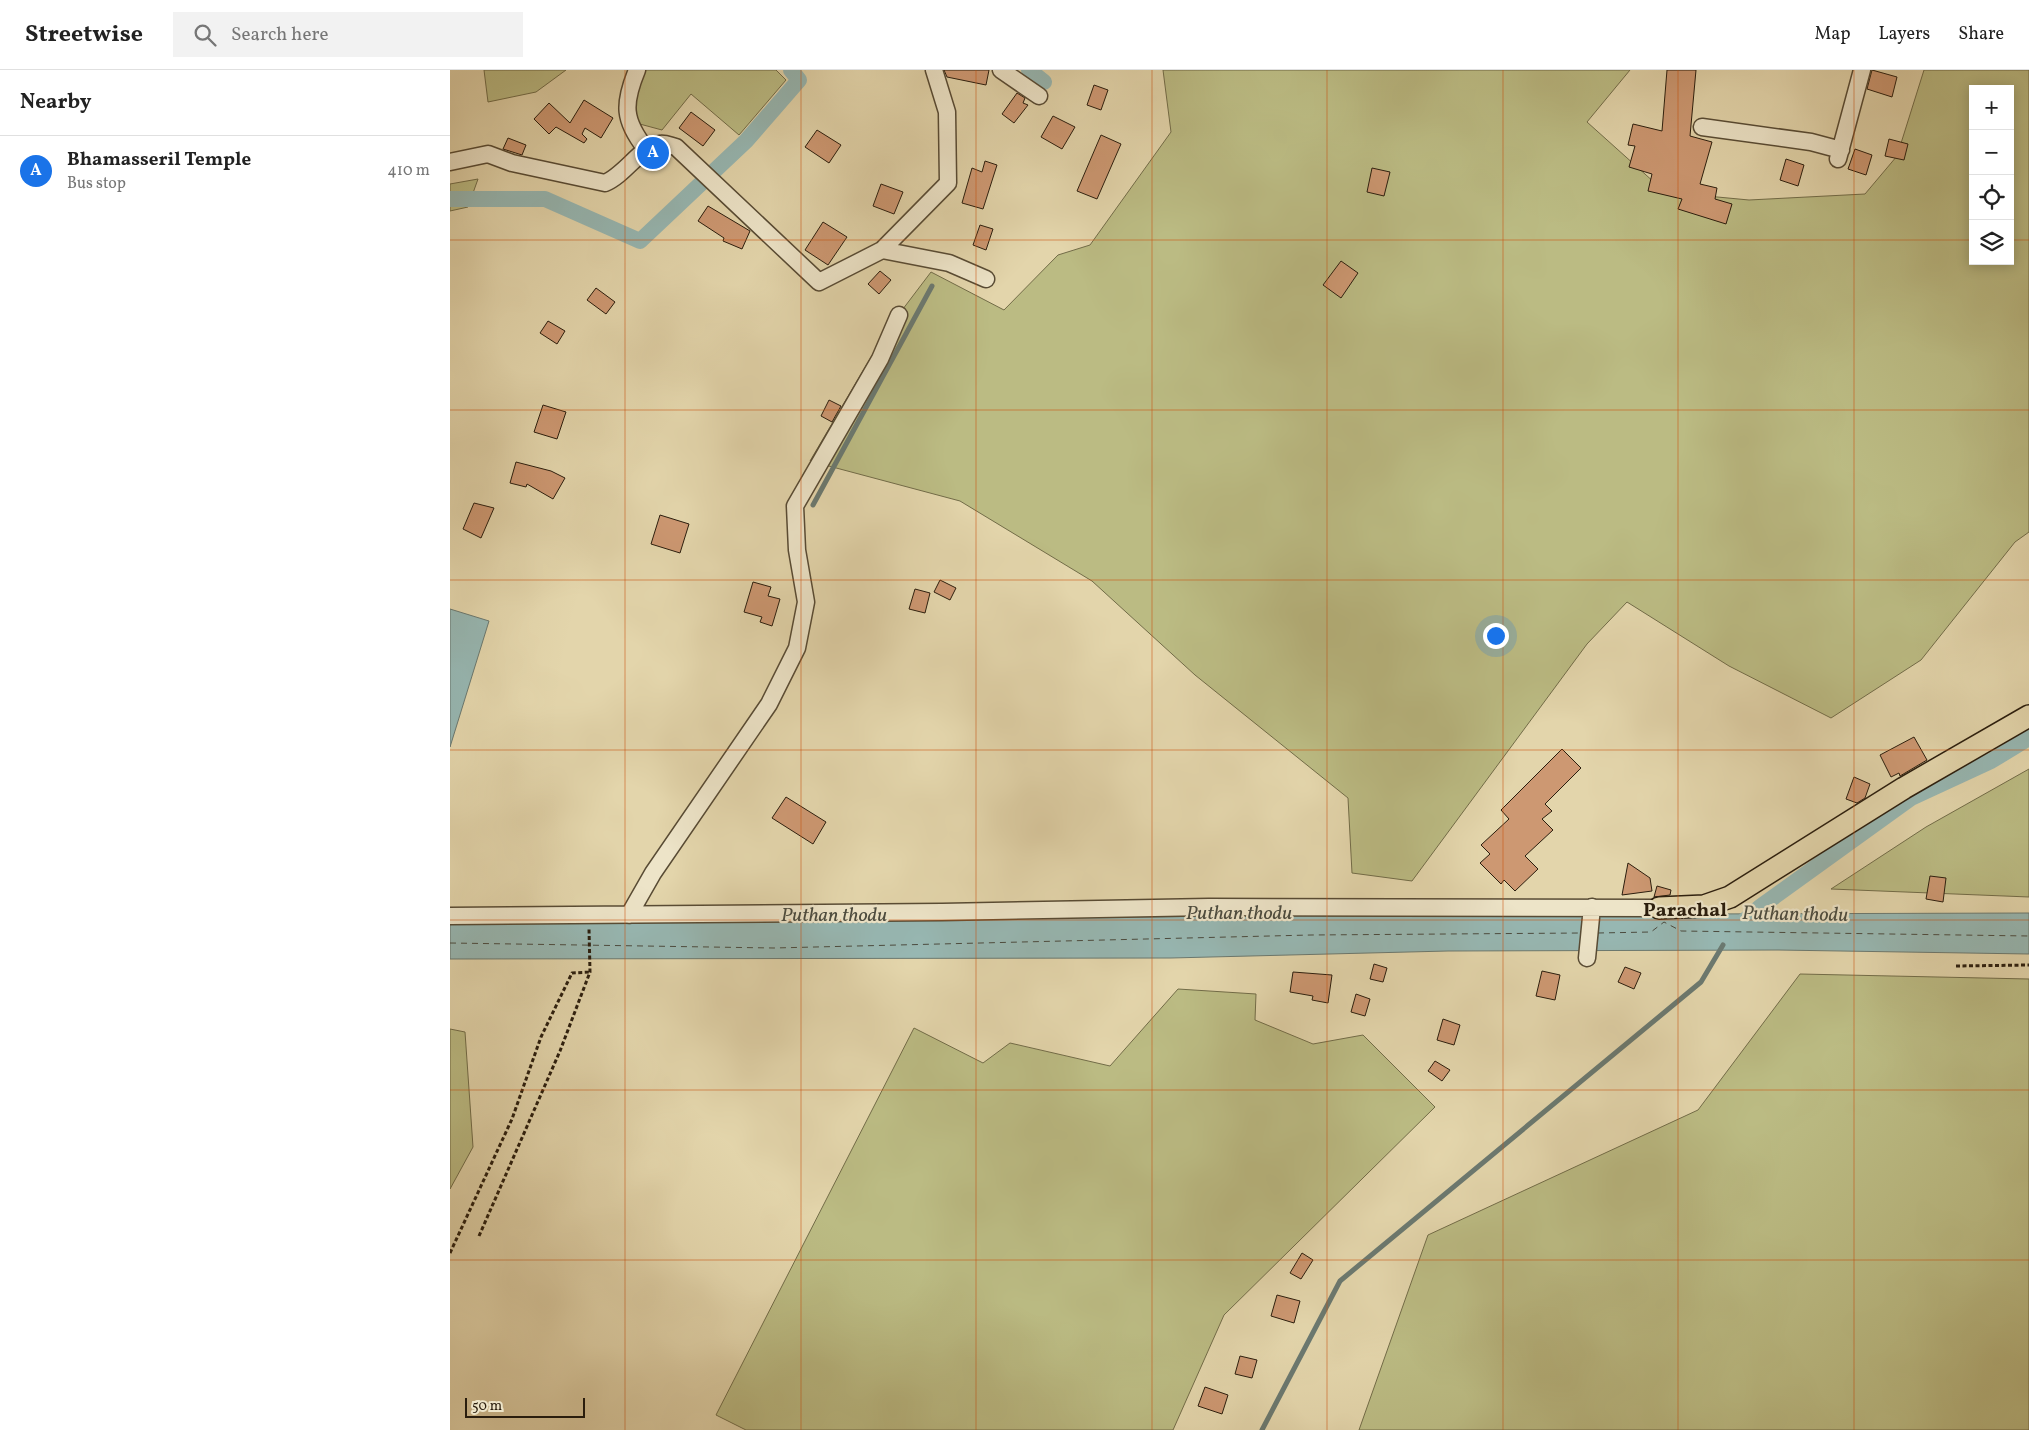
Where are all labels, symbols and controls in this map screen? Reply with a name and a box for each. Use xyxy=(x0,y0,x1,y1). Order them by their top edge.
search box xyxy=(173,12,523,57)
text: Streetwise xyxy=(25,18,143,52)
icon: search xyxy=(191,21,219,49)
text: Search here xyxy=(231,22,328,48)
text: Map xyxy=(1814,22,1850,47)
text: Layers xyxy=(1878,22,1930,47)
text: Share xyxy=(1958,22,2004,47)
map controls xyxy=(1969,85,2014,265)
button: + xyxy=(1969,85,2014,130)
text: Nearby xyxy=(20,88,91,117)
button: − xyxy=(1969,130,2014,175)
pin: A xyxy=(637,134,669,172)
text: Bhamasseril Temple xyxy=(67,147,251,173)
text: A xyxy=(30,160,42,182)
text: 410 m xyxy=(387,160,430,182)
text: Bus stop xyxy=(67,173,126,195)
button: locate xyxy=(1969,175,2014,220)
button: layers xyxy=(1969,220,2014,265)
your location xyxy=(1483,623,1509,649)
district label: Parachal xyxy=(1643,897,1727,925)
water label: Puthan thodu xyxy=(1186,900,1292,928)
water label: Puthan thodu xyxy=(1741,900,1849,930)
water label: Puthan thodu xyxy=(781,902,887,930)
scale bar xyxy=(465,1395,585,1418)
text: 50 m xyxy=(472,1397,502,1416)

